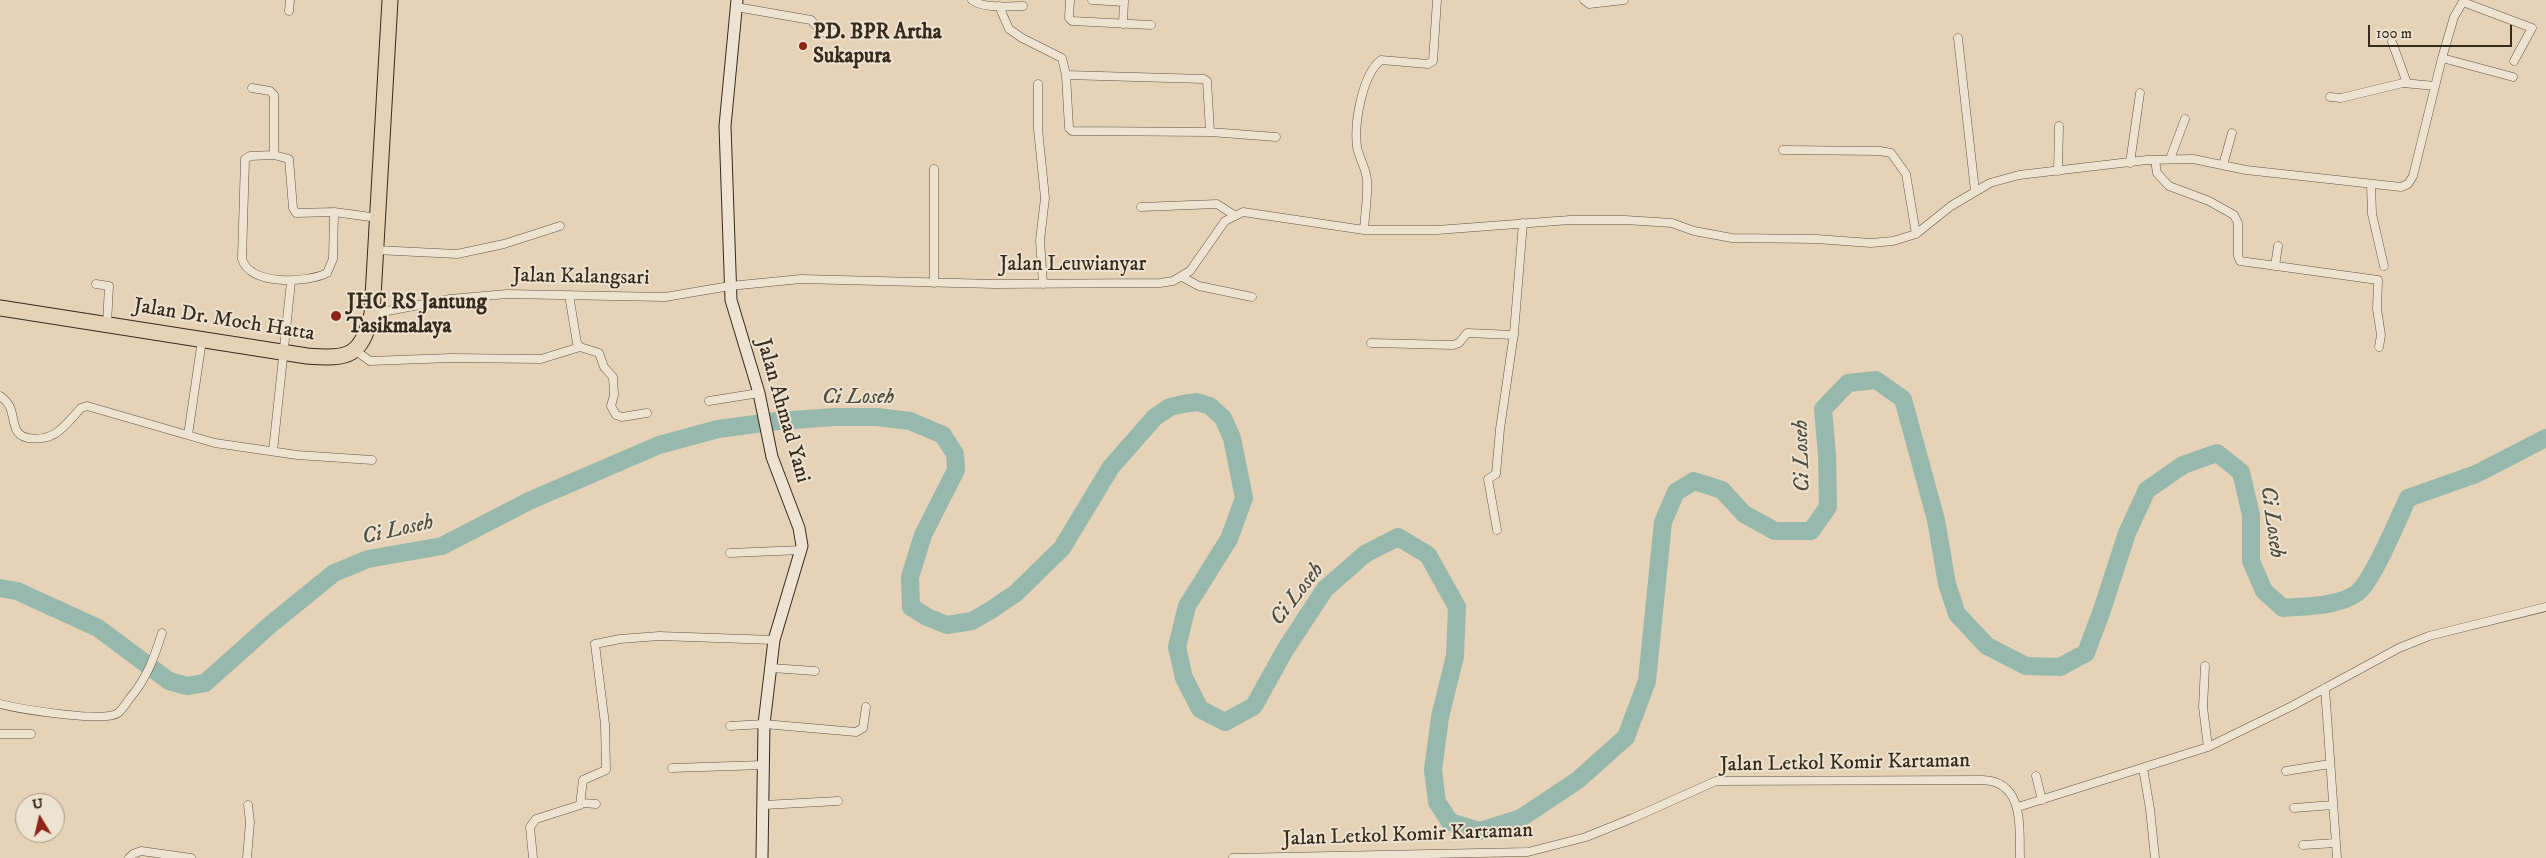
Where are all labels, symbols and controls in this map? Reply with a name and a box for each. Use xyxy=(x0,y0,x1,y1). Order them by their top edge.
scale bar xyxy=(2371,15,2515,47)
place label: PD. BPR Artha Sukapura xyxy=(813,21,942,71)
text: 100 m xyxy=(2376,24,2412,43)
marker: PD. BPR Artha Sukapura xyxy=(797,40,809,52)
street label: Jalan Leuwianyar xyxy=(1000,253,1146,279)
street label: Jalan Kalangsari xyxy=(512,264,650,292)
place label: JHC RS Jantung Tasikmalaya xyxy=(347,291,487,341)
street label: Jalan Dr. Moch Hatta xyxy=(132,294,316,348)
marker: JHC RS Jantung Tasikmalaya xyxy=(329,309,343,323)
street label: Jalan Ahmad Yani xyxy=(749,336,815,486)
water label: Ci Loseh xyxy=(822,385,894,411)
water label: Ci Loseh xyxy=(1789,419,1817,493)
water label: Ci Loseh xyxy=(2253,484,2289,560)
water label: Ci Loseh xyxy=(360,510,436,552)
water label: Ci Loseh xyxy=(1265,558,1331,632)
street label: Jalan Letkol Komir Kartaman xyxy=(1720,749,1970,779)
north arrow xyxy=(15,793,65,843)
text: U xyxy=(31,794,45,814)
street label: Jalan Letkol Komir Kartaman xyxy=(1282,819,1534,853)

